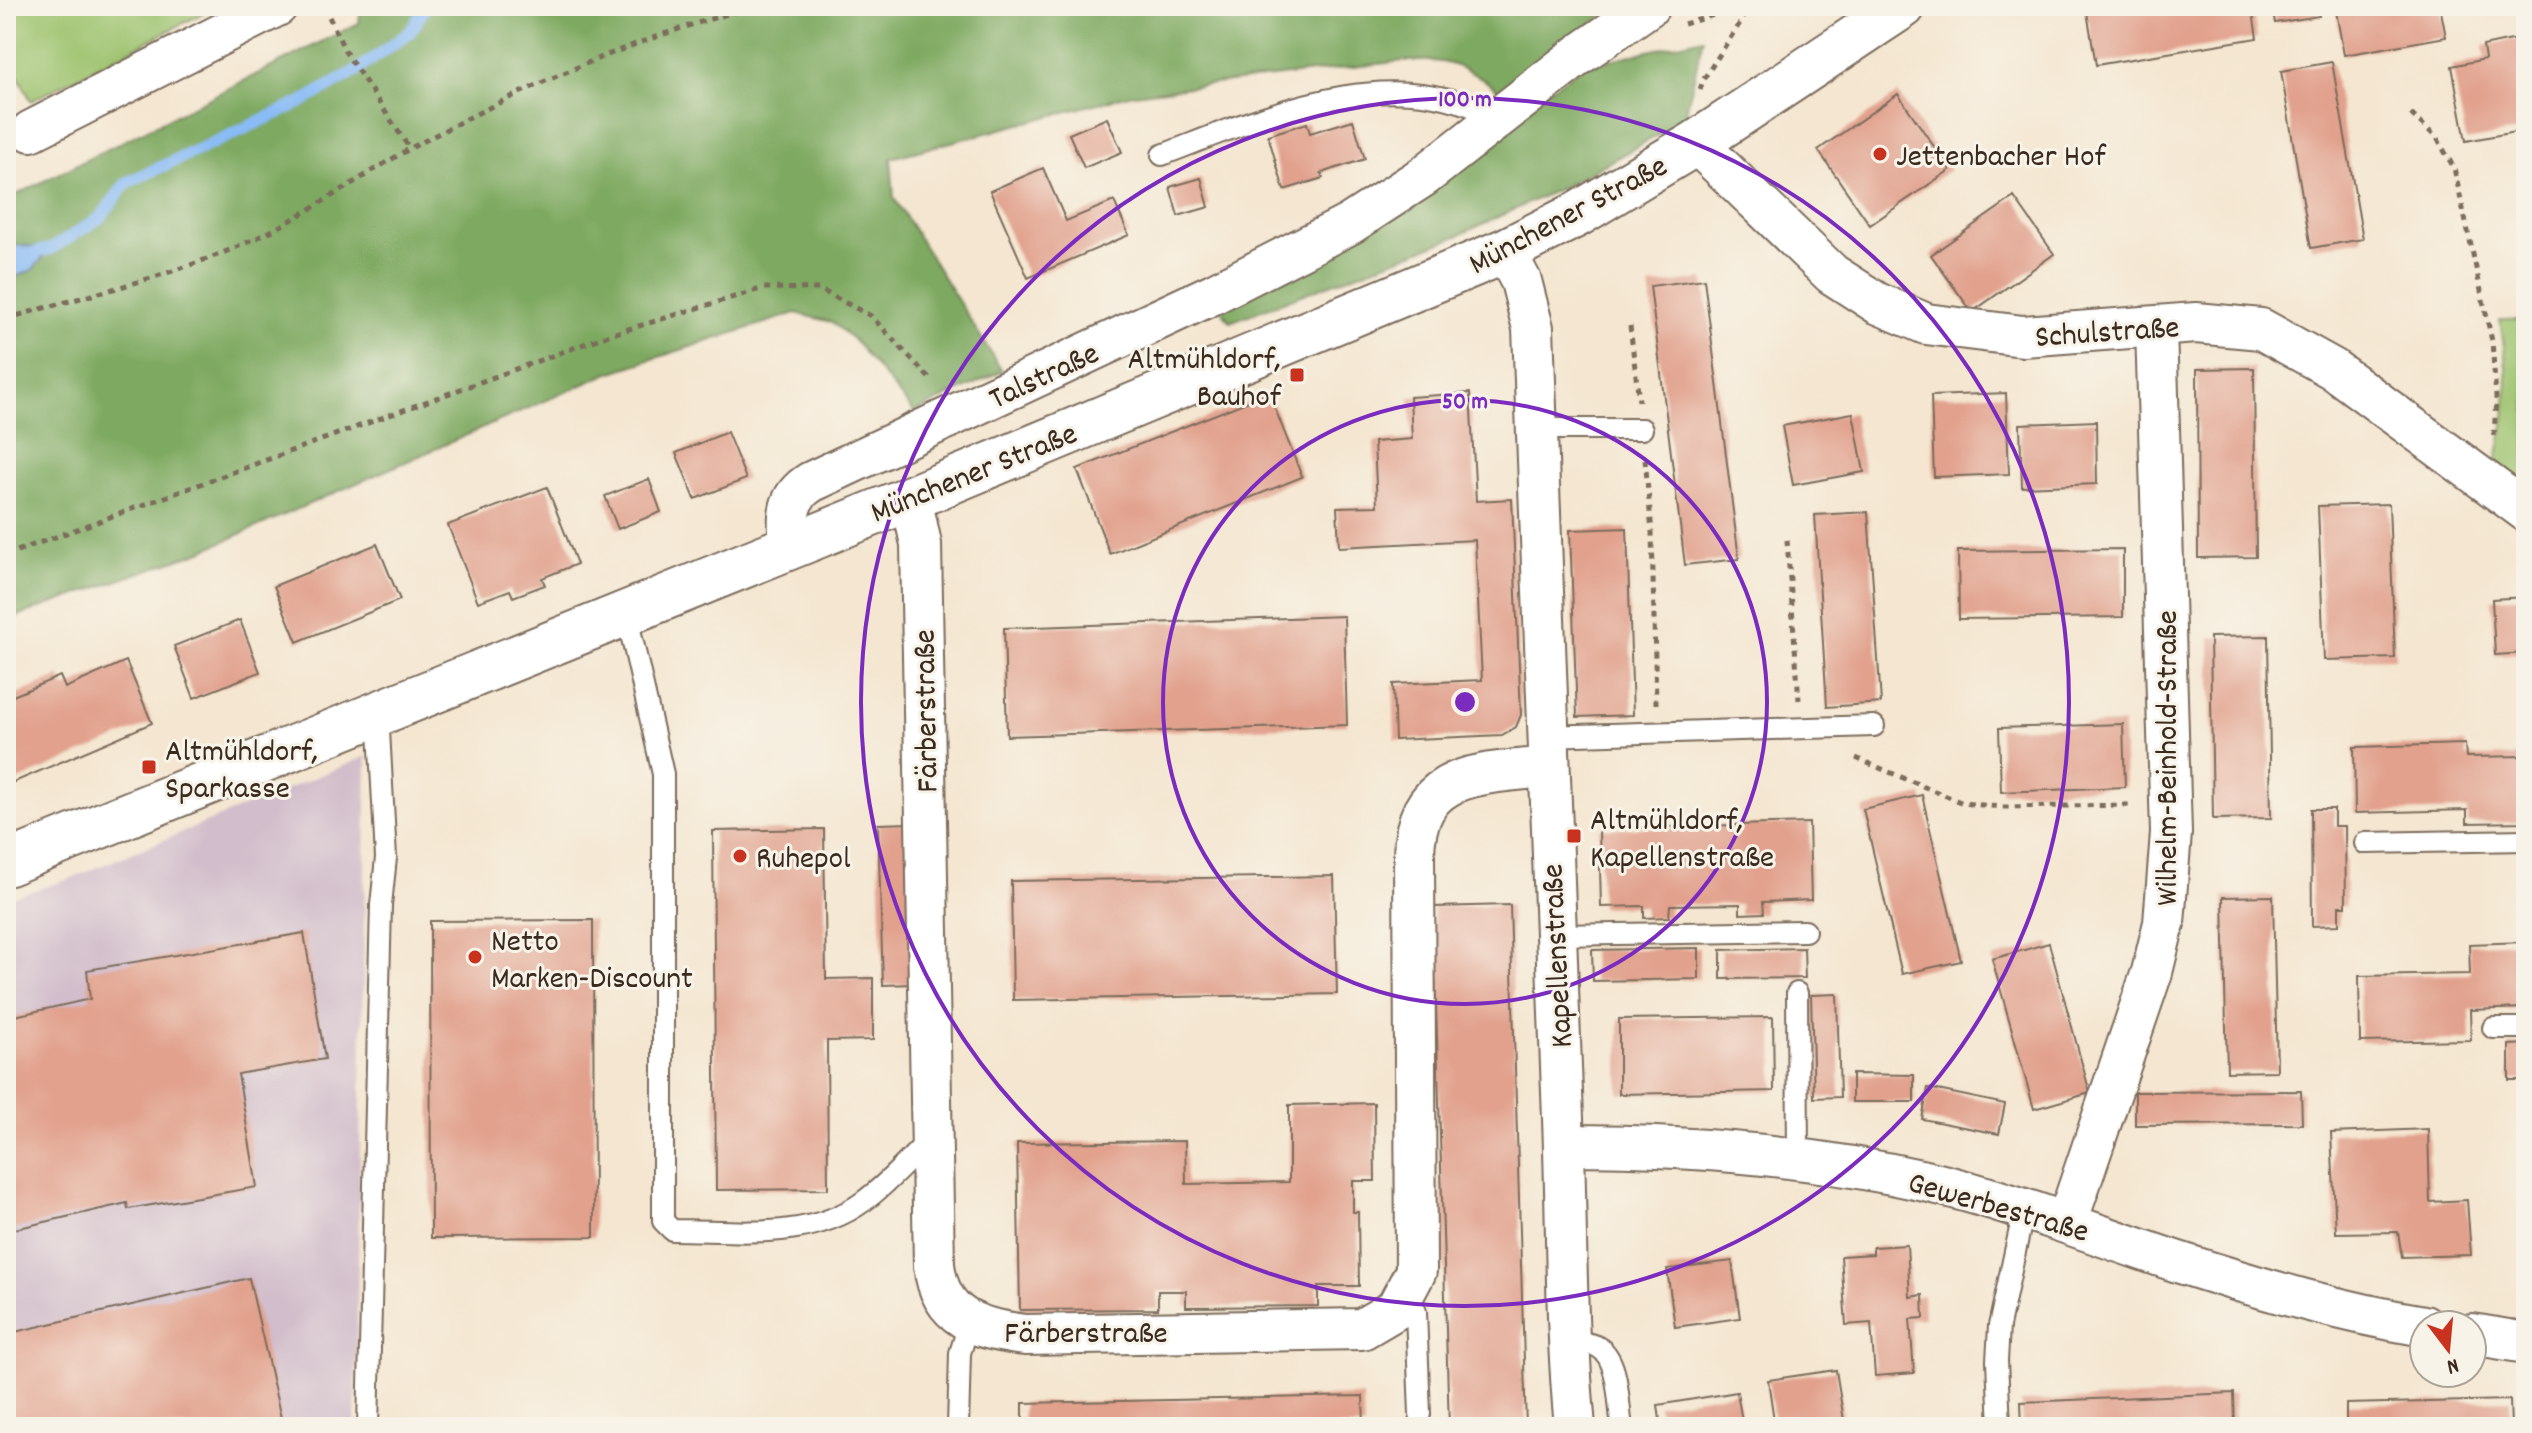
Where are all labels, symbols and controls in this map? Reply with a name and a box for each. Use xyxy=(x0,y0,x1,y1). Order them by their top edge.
text: 100 m xyxy=(1438,84,1492,118)
place label: Jettenbacher Hof xyxy=(1896,136,2106,182)
marker: Jettenbacher Hof xyxy=(1871,145,1889,163)
street label: Münchener Straße xyxy=(1462,146,1677,289)
street label: Schulstraße xyxy=(2034,307,2181,363)
street label: Talstraße xyxy=(982,333,1108,424)
place label: Altmühldorf, Bauhof xyxy=(1128,339,1282,422)
marker: Altmühldorf, Bauhof xyxy=(1288,366,1306,384)
text: 50 m xyxy=(1442,386,1488,420)
street label: Münchener Straße xyxy=(865,413,1085,538)
street label: Wilhelm-Beinhold-Straße xyxy=(2147,610,2193,906)
street label: Färberstraße xyxy=(905,629,953,793)
centre of rings xyxy=(1451,688,1479,716)
place label: Altmühldorf, Sparkasse xyxy=(165,731,318,814)
marker: Altmühldorf, Sparkasse xyxy=(140,758,158,776)
place label: Altmühldorf, Kapellenstraße xyxy=(1590,800,1774,883)
marker: Altmühldorf, Kapellenstraße xyxy=(1565,827,1583,845)
place label: Ruhepol xyxy=(756,838,851,884)
marker: Ruhepol xyxy=(731,847,749,865)
street label: Kapellenstraße xyxy=(1532,863,1588,1049)
place label: Netto Marken-Discount xyxy=(491,921,693,1004)
marker: Netto Marken-Discount xyxy=(466,948,484,966)
street label: Gewerbestraße xyxy=(1902,1162,2093,1258)
north arrow xyxy=(2408,1309,2488,1389)
street label: Färberstraße xyxy=(1004,1313,1168,1359)
text: N xyxy=(2443,1348,2462,1381)

